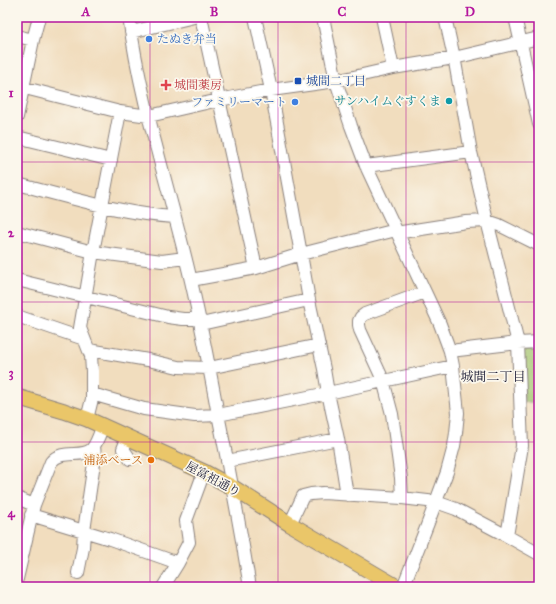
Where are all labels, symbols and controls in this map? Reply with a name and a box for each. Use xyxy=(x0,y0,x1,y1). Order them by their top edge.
text: A xyxy=(81,4,91,20)
text: B xyxy=(210,4,219,20)
text: C xyxy=(338,4,347,20)
text: D xyxy=(465,4,475,20)
place label: たぬき弁当 xyxy=(157,32,217,46)
marker: たぬき弁当 xyxy=(144,34,154,44)
place label: 城間二丁目 xyxy=(306,74,366,88)
marker: 城間二丁目 xyxy=(293,76,303,86)
place label: 城間薬房 xyxy=(174,78,222,92)
marker: 城間薬房 xyxy=(161,80,171,90)
text: 1 xyxy=(8,85,14,101)
place label: サンハイムぐすくま xyxy=(334,94,441,108)
place label: ファミリーマート xyxy=(191,95,287,109)
marker: サンハイムぐすくま xyxy=(444,96,454,106)
marker: ファミリーマート xyxy=(290,97,300,107)
text: 2 xyxy=(8,225,15,241)
text: 3 xyxy=(8,365,14,381)
district label: 城間二丁目 xyxy=(460,369,526,385)
place label: 浦添ベース xyxy=(84,453,143,467)
marker: 浦添ベース xyxy=(146,455,156,465)
street label: 屋富祖通り xyxy=(183,459,243,499)
text: 4 xyxy=(7,505,15,521)

